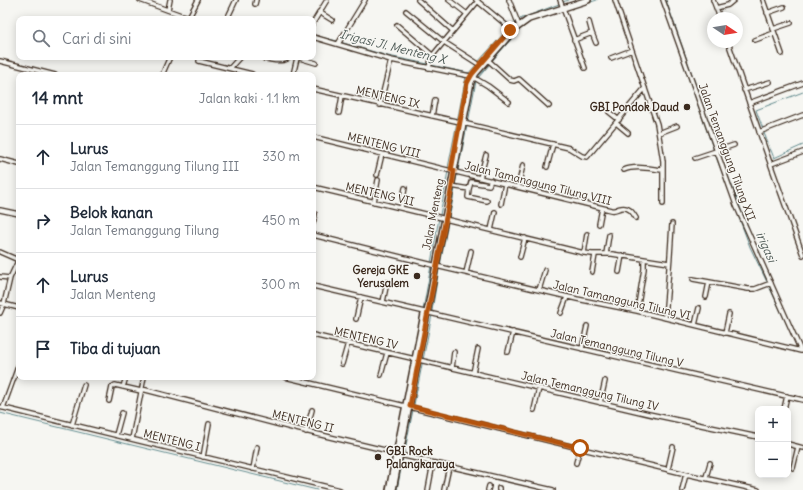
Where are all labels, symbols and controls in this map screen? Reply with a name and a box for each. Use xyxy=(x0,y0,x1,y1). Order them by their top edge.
north arrow xyxy=(707,12,743,48)
search box xyxy=(16,16,316,60)
route end xyxy=(501,21,519,39)
water label: Irigasi Jl. Menteng X xyxy=(338,26,449,67)
icon: search xyxy=(30,27,52,49)
text: Cari di sini xyxy=(62,29,131,48)
street label: Jalan Temanggung Tilung XII xyxy=(696,81,758,223)
street label: MENTENG IX xyxy=(355,83,421,111)
text: 14 mnt xyxy=(32,87,83,109)
text: Jalan kaki · 1.1 km xyxy=(199,90,300,107)
place label: GBI Pondok Daud xyxy=(590,100,680,114)
marker: GBI Pondok Daud xyxy=(682,102,692,112)
street label: MENTENG VIII xyxy=(346,129,422,161)
text: Lurus xyxy=(70,139,108,158)
icon: ahead xyxy=(32,146,54,168)
text: 330 m xyxy=(262,148,300,165)
text: Jalan Temanggung Tilung III xyxy=(70,158,239,175)
street label: Jalan Tamanggung Tilung VIII xyxy=(463,158,613,208)
street label: Jalan Menteng xyxy=(419,177,447,251)
street label: MENTENG VII xyxy=(344,179,416,209)
text: Belok kanan xyxy=(70,203,153,222)
icon: right xyxy=(32,210,54,232)
text: 450 m xyxy=(262,212,300,229)
text: Jalan Temanggung Tilung xyxy=(70,222,219,239)
water label: irigasi xyxy=(753,229,780,266)
place label: Gereja GKE Yerusalem xyxy=(353,263,410,290)
text: Lurus xyxy=(70,267,108,286)
marker: Gereja GKE Yerusalem xyxy=(412,271,422,281)
icon: ahead xyxy=(32,274,54,296)
text: 300 m xyxy=(261,276,300,293)
street label: Jalan Tamanggung Tilung VI xyxy=(552,277,692,323)
text: Jalan Menteng xyxy=(70,286,156,303)
street label: MENTENG IV xyxy=(333,324,399,352)
street label: Jalan Temanggung Tilung V xyxy=(549,326,685,370)
icon: arrive xyxy=(32,338,54,360)
text: Tiba di tujuan xyxy=(70,339,160,358)
street label: Jalan Temanggung Tilung IV xyxy=(520,368,660,414)
map controls xyxy=(755,406,791,478)
button: + xyxy=(755,406,791,442)
street label: MENTENG II xyxy=(271,407,335,435)
street label: MENTENG I xyxy=(142,426,202,454)
route start xyxy=(571,439,589,457)
button: − xyxy=(755,442,791,478)
place label: GBI Rock Palangkaraya xyxy=(386,444,456,472)
marker: GBI Rock Palangkaraya xyxy=(373,452,383,462)

